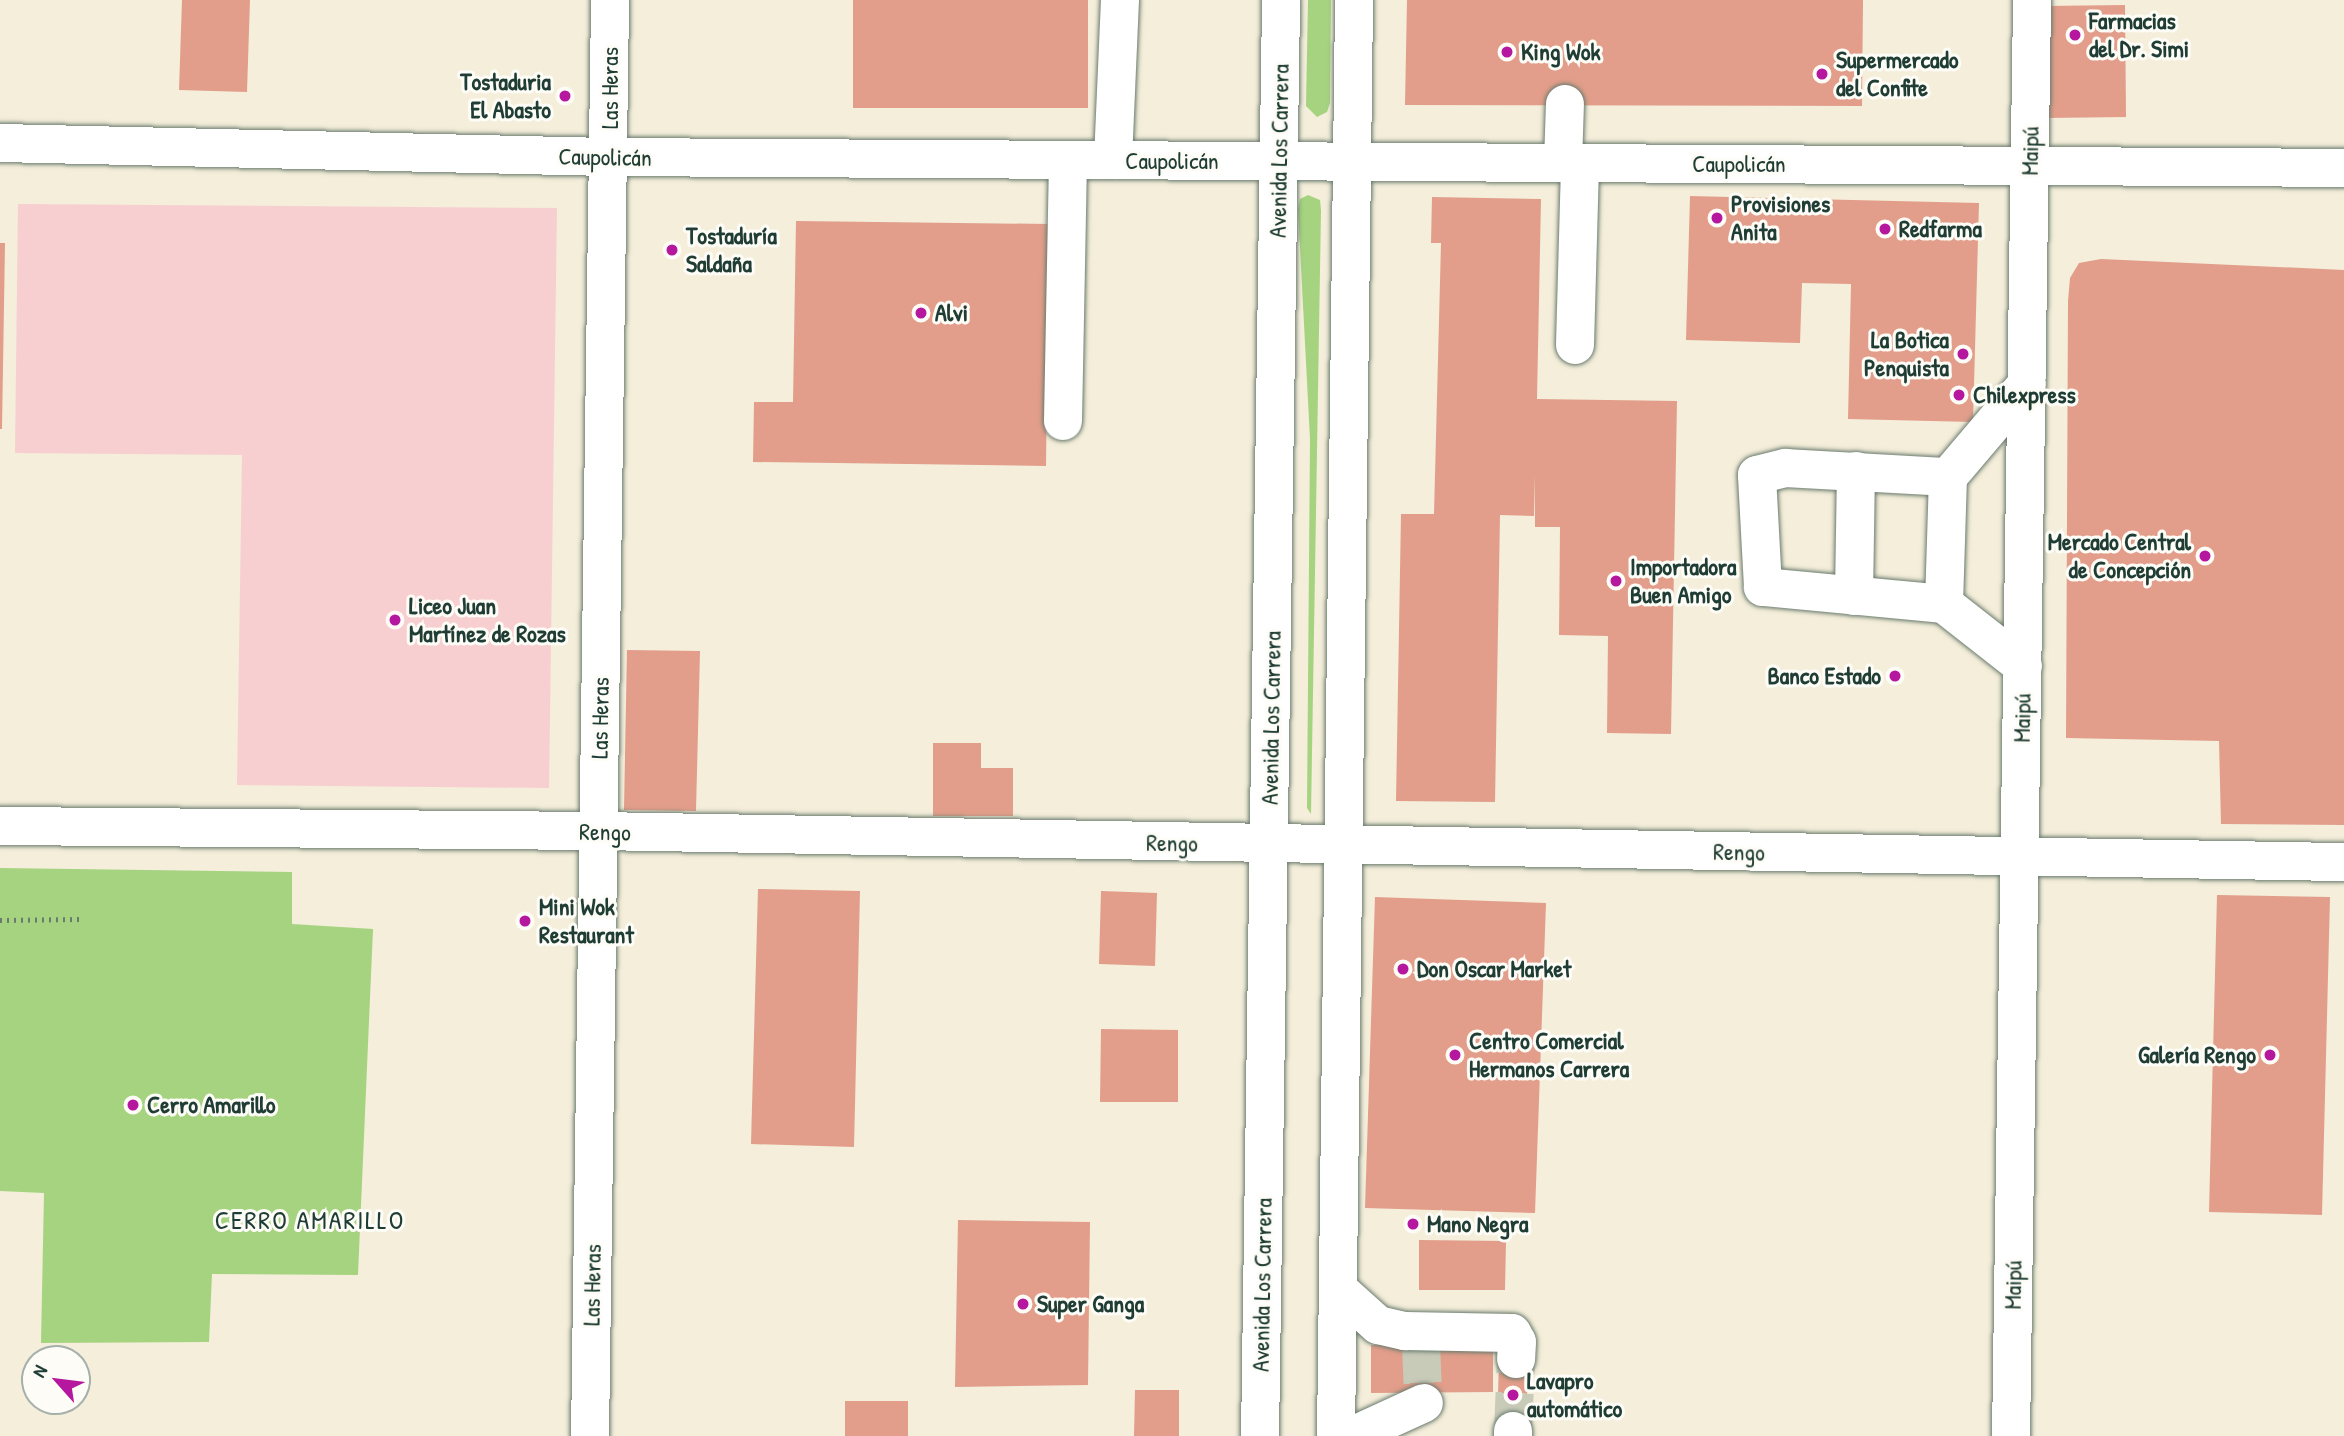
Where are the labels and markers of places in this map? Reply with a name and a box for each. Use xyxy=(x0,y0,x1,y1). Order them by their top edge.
place label: Farmacias del Dr. Simi xyxy=(2089,7,2189,63)
marker: Farmacias del Dr. Simi xyxy=(2067,27,2083,43)
place label: King Wok xyxy=(1521,38,1600,66)
marker: King Wok xyxy=(1499,44,1515,60)
place label: Supermercado del Confite xyxy=(1836,46,1959,102)
marker: Supermercado del Confite xyxy=(1814,66,1830,82)
place label: Tostaduria El Abasto xyxy=(460,68,551,124)
marker: Tostaduria El Abasto xyxy=(557,88,573,104)
place label: Provisiones Anita xyxy=(1731,190,1830,246)
marker: Provisiones Anita xyxy=(1709,210,1725,226)
place label: Redfarma xyxy=(1899,215,1982,243)
marker: Redfarma xyxy=(1877,221,1893,237)
place label: Tostaduría Saldaña xyxy=(686,222,777,278)
marker: Tostaduría Saldaña xyxy=(664,242,680,258)
place label: Alvi xyxy=(935,299,968,327)
marker: Alvi xyxy=(913,305,929,321)
place label: La Botica Penquista xyxy=(1864,326,1949,382)
marker: La Botica Penquista xyxy=(1955,346,1971,362)
place label: Chilexpress xyxy=(1973,381,2076,409)
marker: Chilexpress xyxy=(1951,387,1967,403)
place label: Mercado Central de Concepción xyxy=(2048,528,2191,584)
marker: Mercado Central de Concepción xyxy=(2197,548,2213,564)
place label: Importadora Buen Amigo xyxy=(1630,553,1736,609)
marker: Importadora Buen Amigo xyxy=(1608,573,1624,589)
place label: Liceo Juan Martínez de Rozas xyxy=(409,592,566,648)
marker: Liceo Juan Martínez de Rozas xyxy=(387,612,403,628)
place label: Banco Estado xyxy=(1768,662,1881,690)
marker: Banco Estado xyxy=(1887,668,1903,684)
place label: Mini Wok Restaurant xyxy=(539,893,634,949)
marker: Mini Wok Restaurant xyxy=(517,913,533,929)
place label: Don Oscar Market xyxy=(1417,955,1571,983)
marker: Don Oscar Market xyxy=(1395,961,1411,977)
place label: Centro Comercial Hermanos Carrera xyxy=(1469,1027,1629,1083)
place label: Galería Rengo xyxy=(2138,1041,2256,1069)
marker: Centro Comercial Hermanos Carrera xyxy=(1447,1047,1463,1063)
marker: Galería Rengo xyxy=(2262,1047,2278,1063)
place label: Cerro Amarillo xyxy=(147,1091,275,1119)
marker: Cerro Amarillo xyxy=(125,1097,141,1113)
place label: Mano Negra xyxy=(1427,1210,1528,1238)
marker: Mano Negra xyxy=(1405,1216,1421,1232)
place label: Super Ganga xyxy=(1037,1290,1144,1318)
marker: Super Ganga xyxy=(1015,1296,1031,1312)
place label: Lavapro automático xyxy=(1527,1367,1622,1423)
marker: Lavapro automático xyxy=(1505,1387,1521,1403)

